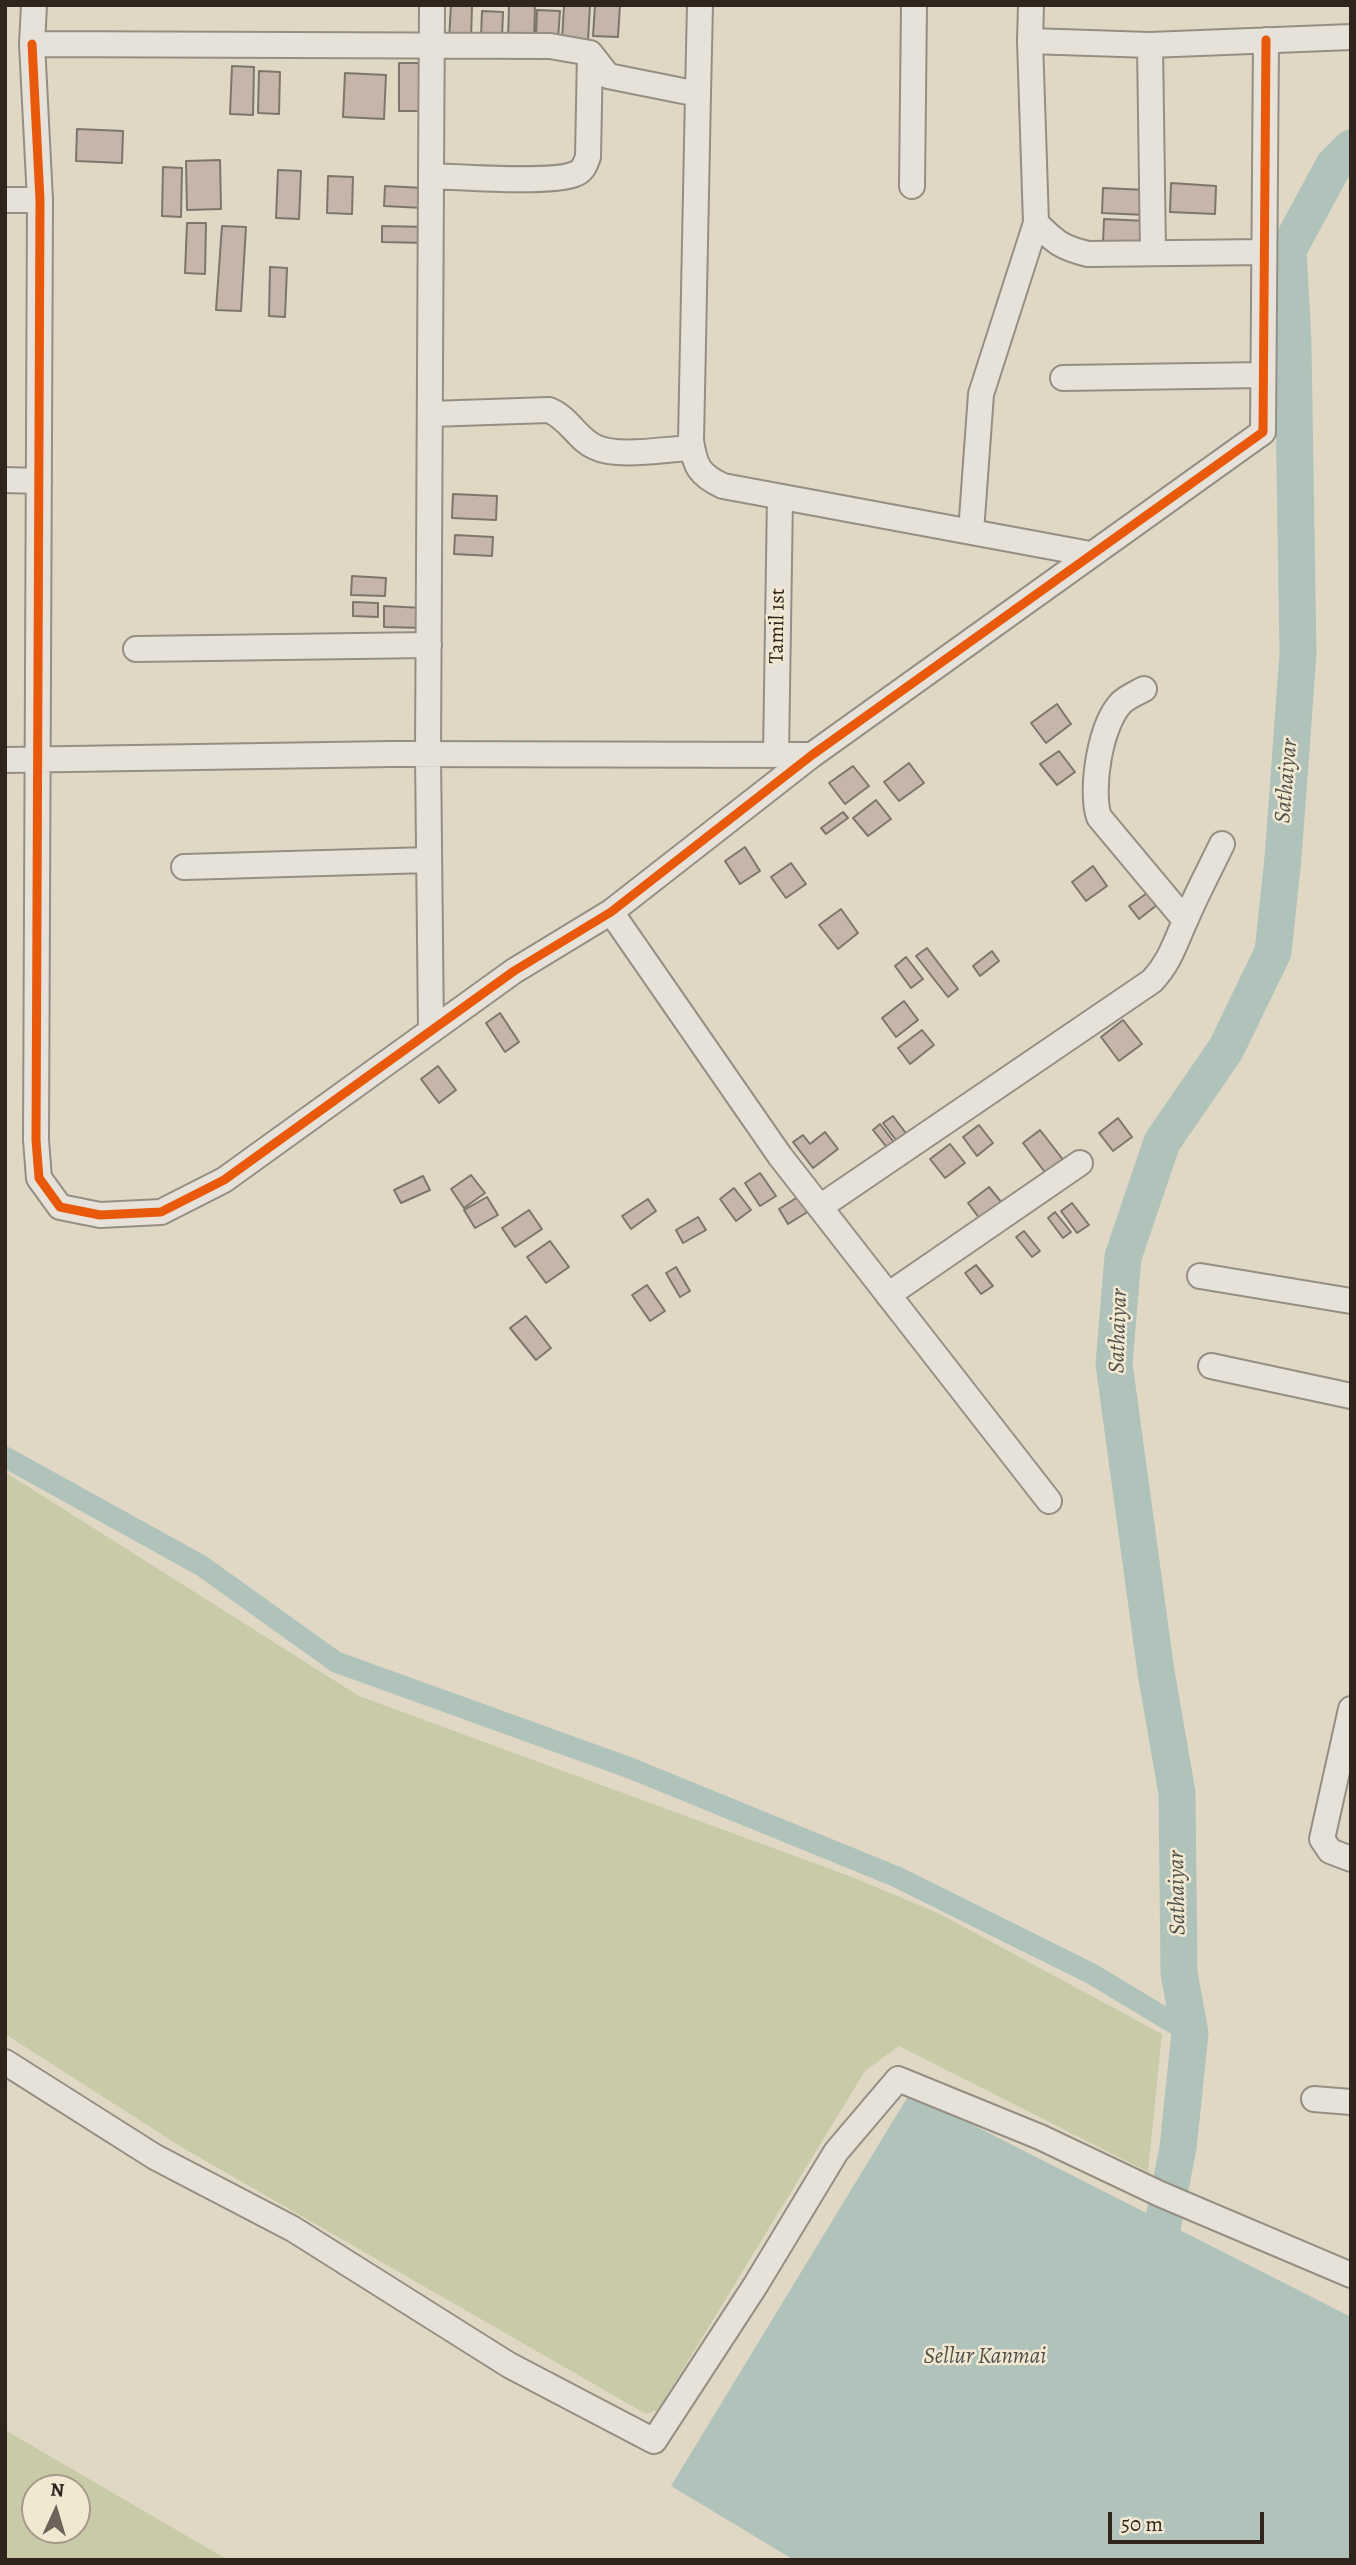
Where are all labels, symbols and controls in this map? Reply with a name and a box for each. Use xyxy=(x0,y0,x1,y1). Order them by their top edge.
street label: Tamil 1st xyxy=(765,588,791,664)
water label: Sathaiyar xyxy=(1270,738,1304,824)
water label: Sathaiyar xyxy=(1104,1288,1134,1374)
water label: Sathaiyar xyxy=(1163,1850,1193,1936)
water label: Sellur Kanmai xyxy=(924,2343,1046,2371)
north arrow xyxy=(21,2474,91,2544)
text: N xyxy=(50,2477,65,2503)
scale bar xyxy=(1111,2498,1267,2542)
text: 50 m xyxy=(1121,2510,1163,2538)

